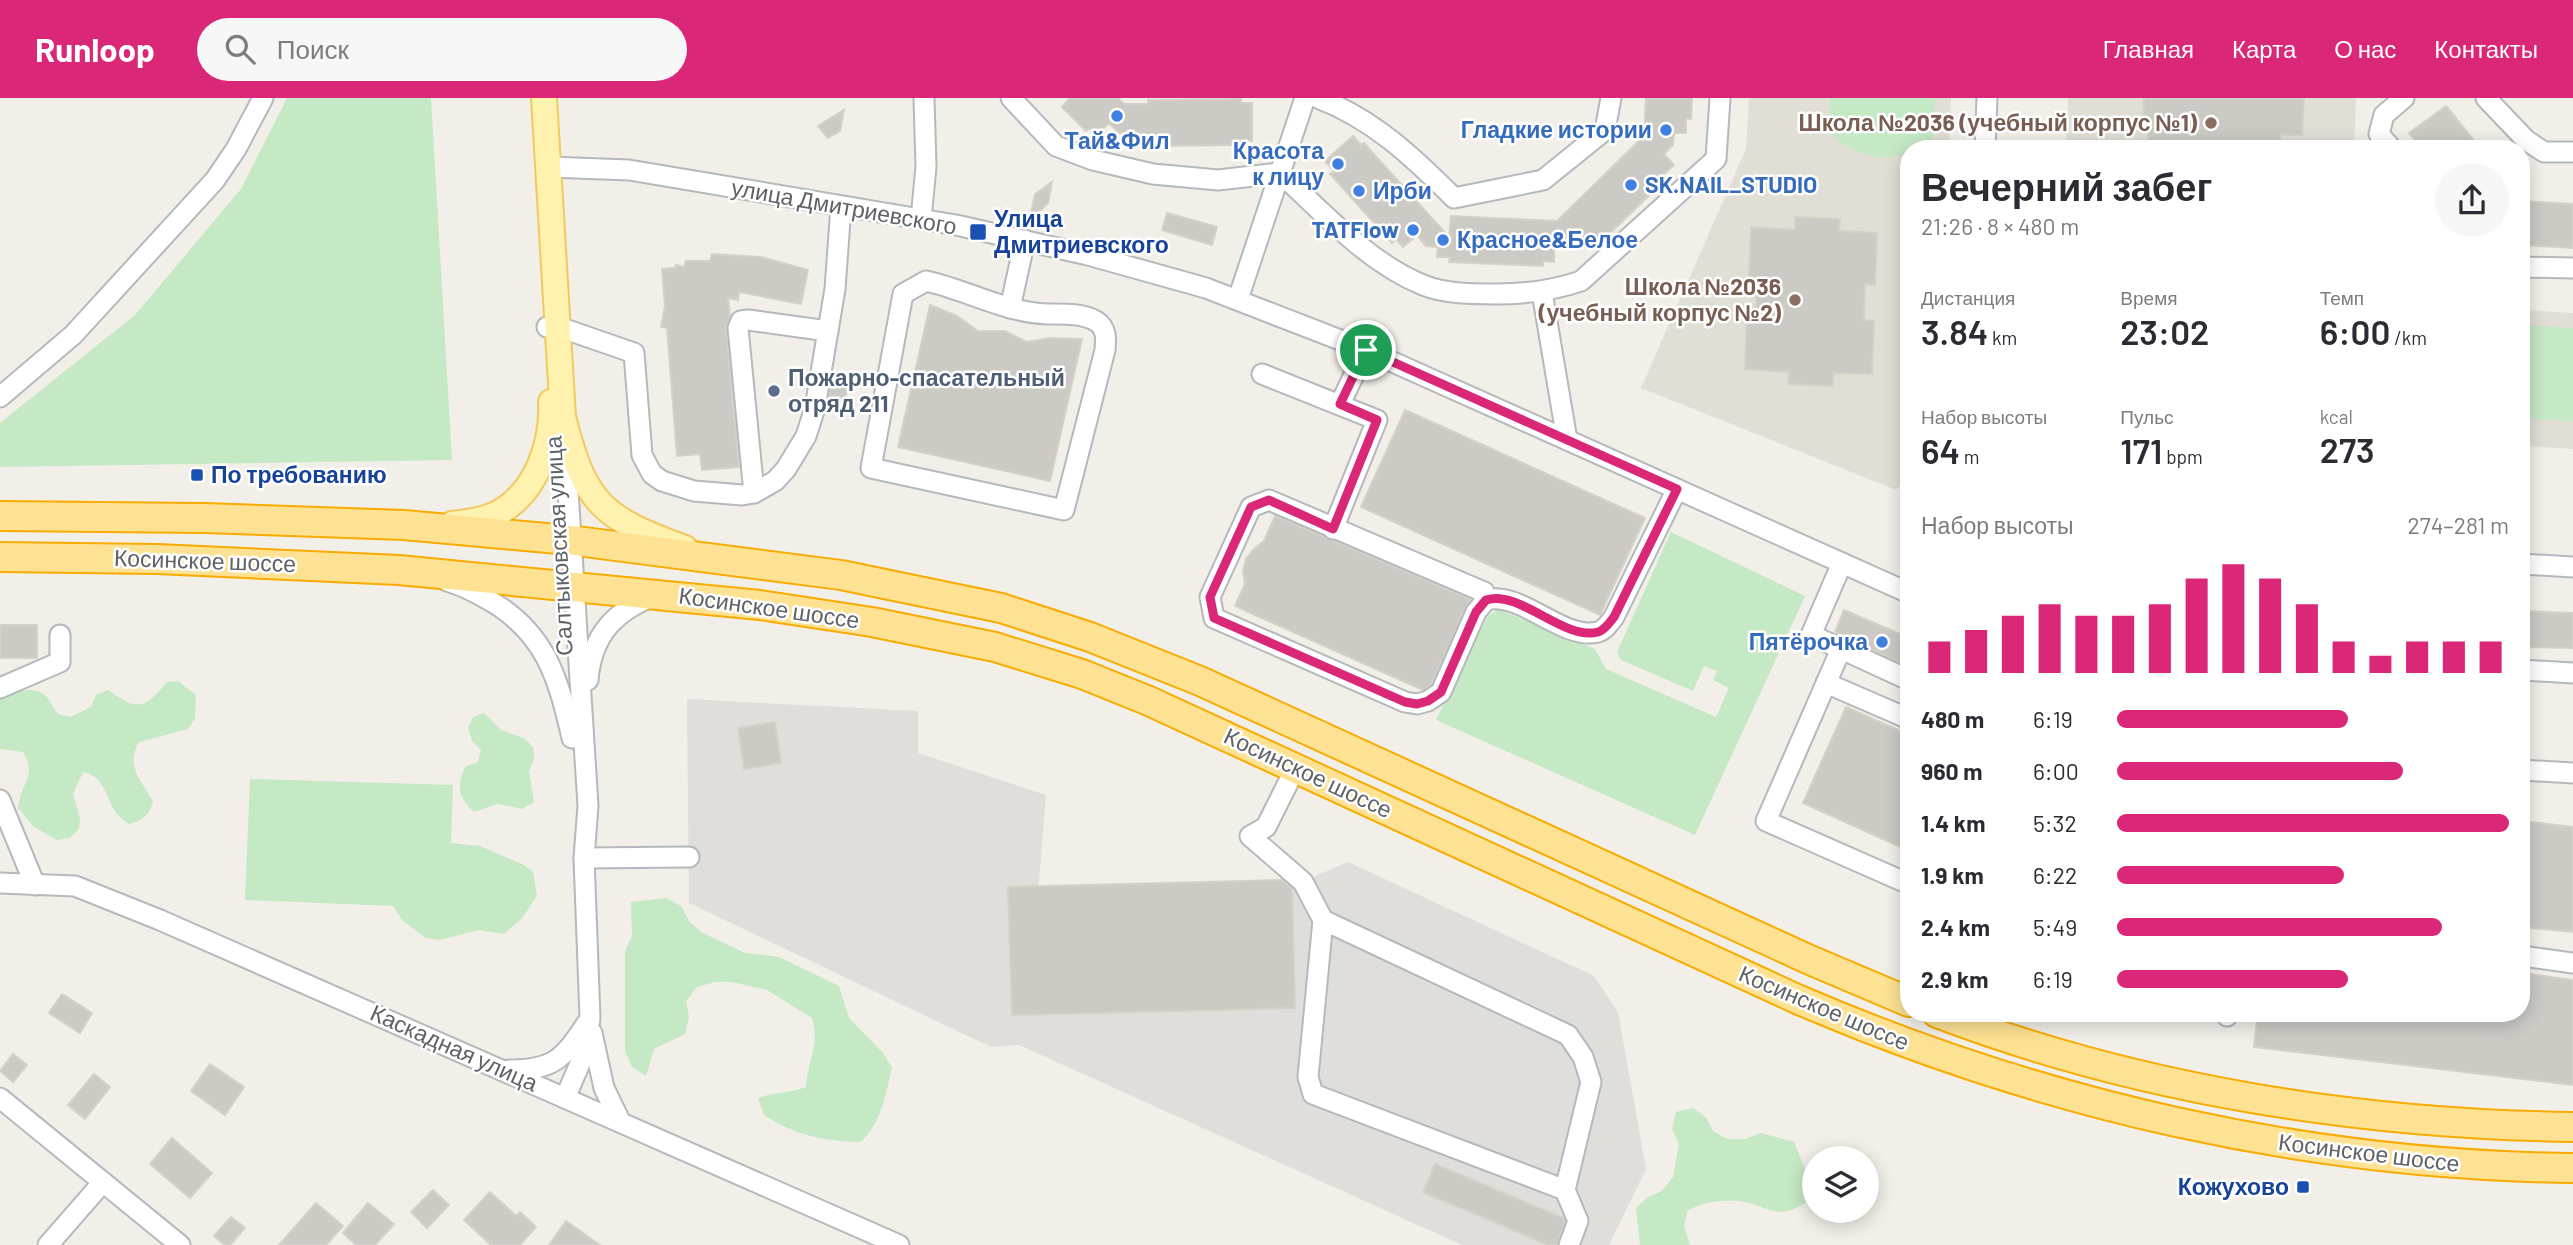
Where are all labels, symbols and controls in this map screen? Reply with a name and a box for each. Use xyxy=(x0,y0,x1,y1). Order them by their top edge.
search box xyxy=(197,18,687,81)
text: Runloop xyxy=(35,29,155,69)
icon: search xyxy=(221,30,259,68)
text: Поиск xyxy=(277,33,349,64)
text: Главная xyxy=(2103,34,2194,63)
text: Карта xyxy=(2232,34,2296,63)
text: О нас xyxy=(2334,34,2396,63)
text: Контакты xyxy=(2434,34,2538,63)
marker: Тай&Фил xyxy=(1109,108,1125,124)
place label: Школа №2036 (учебный корпус №1) xyxy=(1799,108,2197,136)
place label: Гладкие истории xyxy=(1461,115,1652,143)
marker: Школа №2036 (учебный корпус №1) xyxy=(2203,115,2219,131)
marker: Гладкие истории xyxy=(1658,122,1674,138)
place label: Тай&Фил xyxy=(1064,126,1170,154)
place label: Красота к лицу xyxy=(1233,136,1324,190)
marker: Красота к лицу xyxy=(1330,156,1346,172)
text: Вечерний забег xyxy=(1921,163,2212,209)
button: share xyxy=(2435,163,2509,237)
place label: SK.NAIL_STUDIO xyxy=(1645,170,1817,198)
street label: улица Дмитриевского xyxy=(729,172,959,240)
place label: Ирби xyxy=(1373,176,1432,204)
marker: SK.NAIL_STUDIO xyxy=(1623,177,1639,193)
marker: Ирби xyxy=(1351,183,1367,199)
place label: Улица Дмитриевского xyxy=(994,204,1169,258)
text: 21:26 · 8 × 480 m xyxy=(1921,212,2079,240)
place label: TATFlow xyxy=(1311,215,1399,243)
marker: Улица Дмитриевского xyxy=(968,222,988,242)
marker: TATFlow xyxy=(1405,222,1421,238)
place label: Красное&Белое xyxy=(1457,225,1638,253)
marker: Красное&Белое xyxy=(1435,232,1451,248)
place label: Школа №2036 (учебный корпус №2) xyxy=(1538,272,1781,326)
text: Дистанция xyxy=(1921,286,2015,309)
text: Время xyxy=(2120,286,2178,309)
text: Темп xyxy=(2320,286,2364,309)
marker: Школа №2036 (учебный корпус №2) xyxy=(1787,292,1803,308)
text: 3.84 xyxy=(1921,310,1988,352)
text: 23:02 xyxy=(2120,310,2209,352)
text: 6:00 xyxy=(2320,310,2390,352)
pin xyxy=(1336,320,1396,380)
text: km xyxy=(1988,326,2017,349)
text: /km xyxy=(2390,326,2427,349)
icon: arrive xyxy=(1347,331,1385,369)
place label: Пожарно-спасательный отряд 211 xyxy=(788,363,1065,417)
marker: Пожарно-спасательный отряд 211 xyxy=(766,383,782,399)
text: Набор высоты xyxy=(1921,405,2047,428)
text: Пульс xyxy=(2120,405,2174,428)
text: kcal xyxy=(2320,405,2353,428)
text: 273 xyxy=(2320,428,2375,470)
text: 64 xyxy=(1921,429,1960,471)
text: 171 xyxy=(2120,429,2162,471)
street label: Салтыковская улица xyxy=(538,435,578,657)
text: m xyxy=(1960,445,1980,468)
text: bpm xyxy=(2162,445,2203,468)
place label: По требованию xyxy=(211,460,387,488)
marker: По требованию xyxy=(189,467,205,483)
text: Набор высоты xyxy=(1921,511,2074,539)
text: 274–281 m xyxy=(2407,511,2509,539)
street label: Косинское шоссе xyxy=(113,543,297,577)
street label: Косинское шоссе xyxy=(677,580,861,634)
place label: Пятёрочка xyxy=(1749,627,1868,655)
marker: Пятёрочка xyxy=(1874,634,1890,650)
text: 480 m xyxy=(1921,705,1984,733)
text: 6:19 xyxy=(2033,705,2073,733)
street label: Косинское шоссе xyxy=(1220,721,1397,823)
text: 960 m xyxy=(1921,757,1982,785)
text: 6:00 xyxy=(2033,757,2079,785)
text: 1.4 km xyxy=(1921,809,1985,837)
text: 5:32 xyxy=(2033,809,2077,837)
text: 1.9 km xyxy=(1921,861,1984,889)
text: 6:22 xyxy=(2033,861,2077,889)
text: 2.4 km xyxy=(1921,913,1990,941)
text: 5:49 xyxy=(2033,913,2077,941)
street label: Косинское шоссе xyxy=(1735,959,1914,1056)
text: 2.9 km xyxy=(1921,965,1988,993)
text: 6:19 xyxy=(2033,965,2073,993)
street label: Каскадная улица xyxy=(366,998,543,1097)
street label: Косинское шоссе xyxy=(2277,1127,2461,1177)
map controls xyxy=(1802,1146,1879,1223)
button: layers xyxy=(1802,1146,1879,1223)
place label: Кожухово xyxy=(2178,1172,2289,1200)
marker: Кожухово xyxy=(2295,1179,2311,1195)

